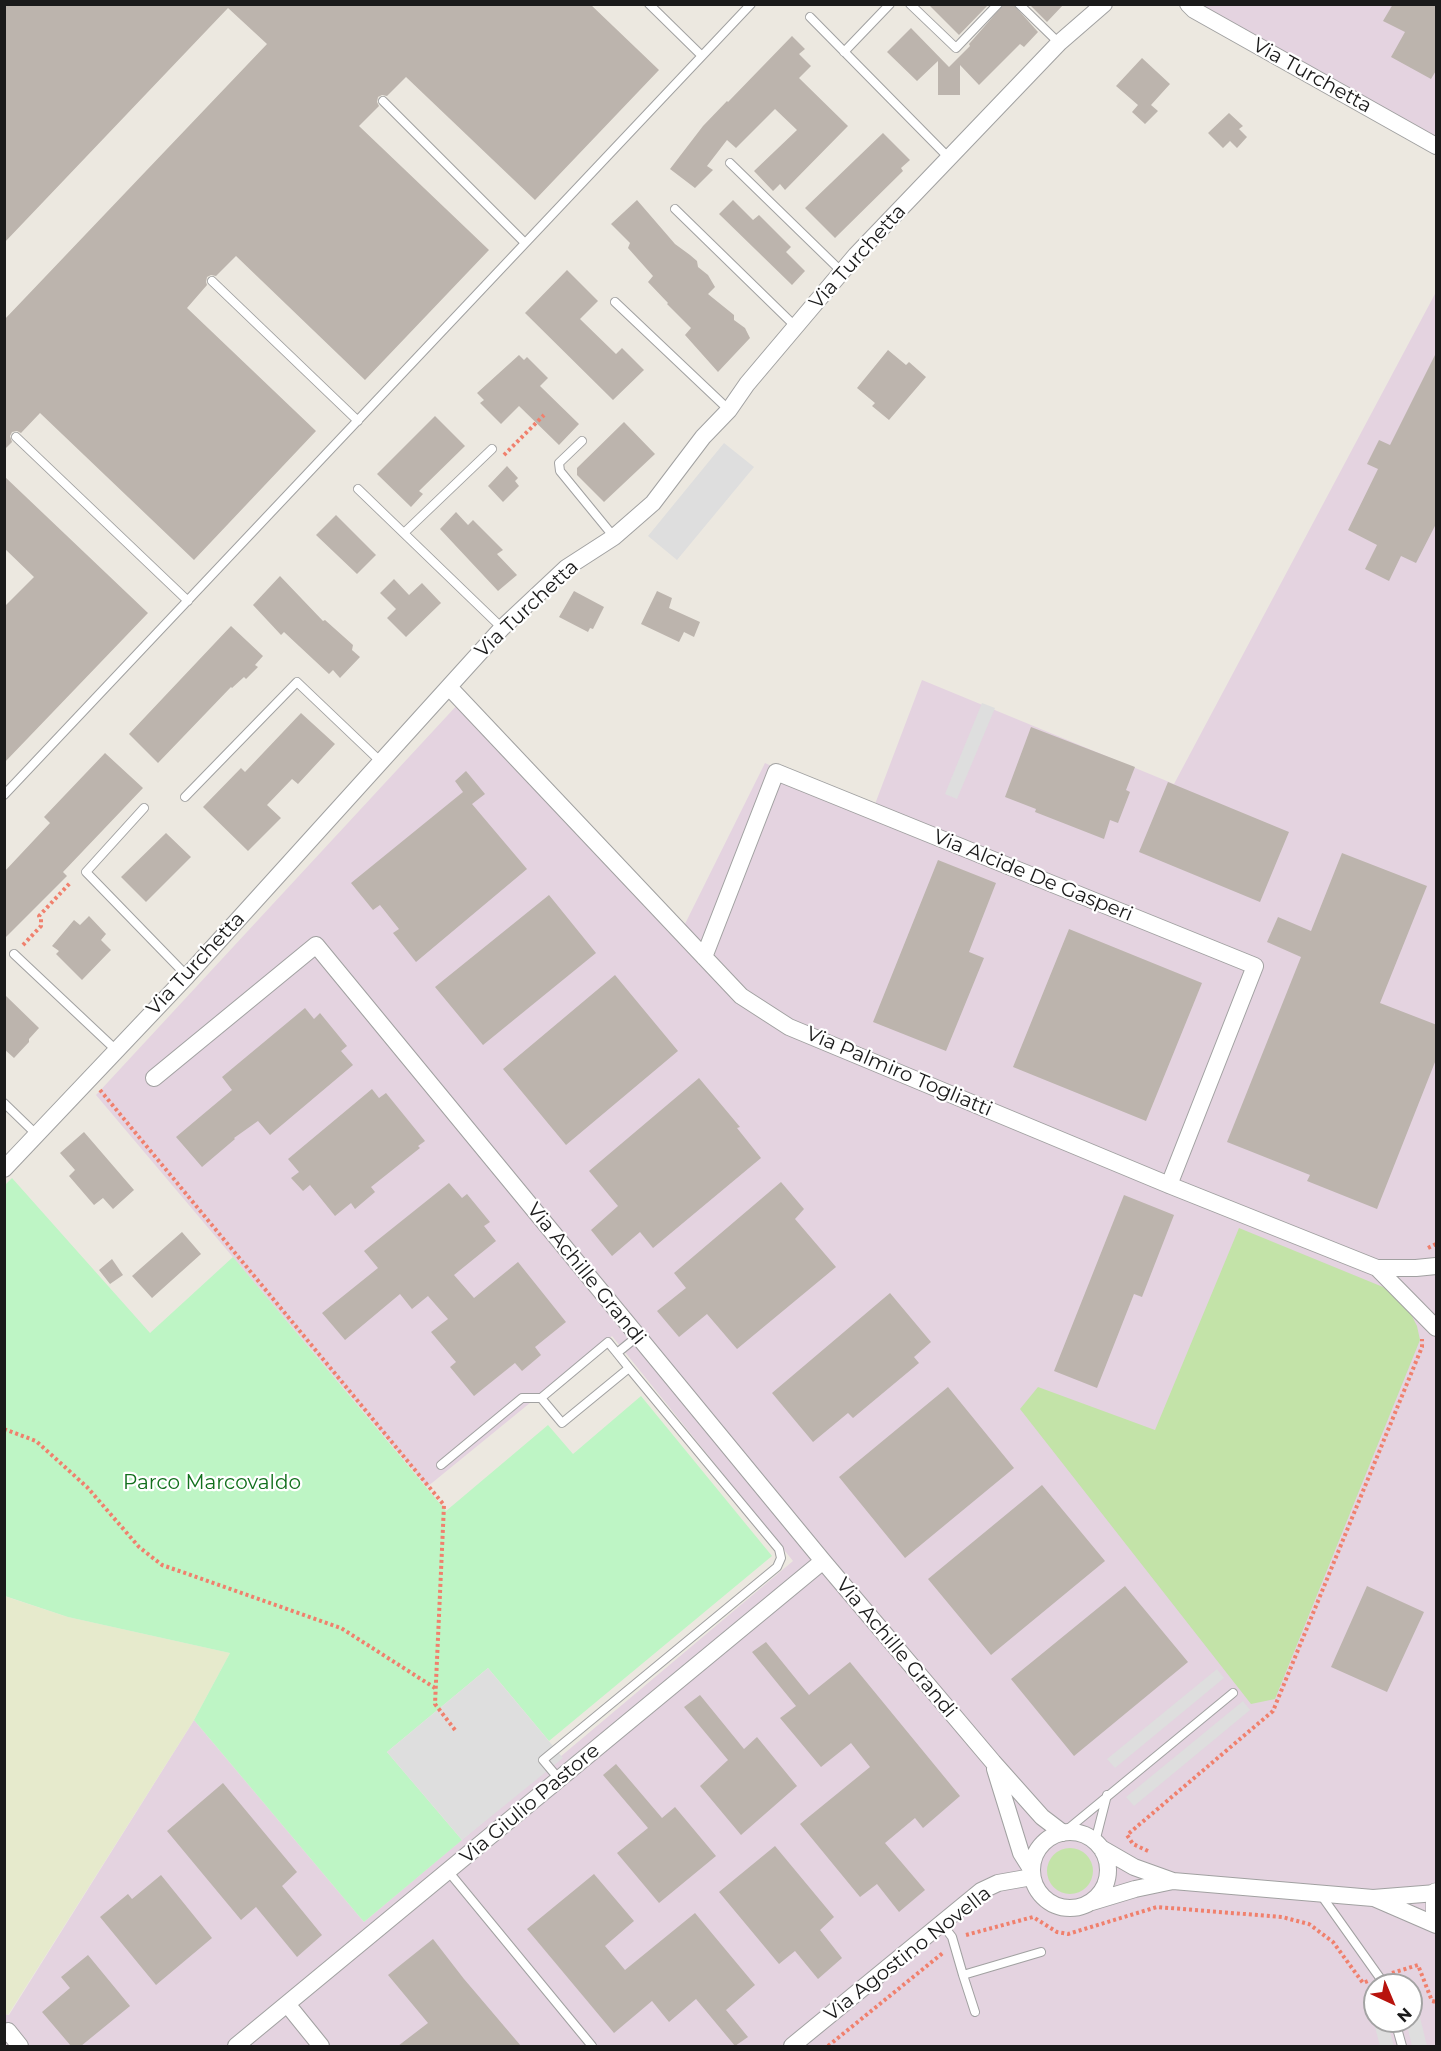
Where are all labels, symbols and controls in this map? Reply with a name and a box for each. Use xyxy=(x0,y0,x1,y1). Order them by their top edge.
street label: Via Turchetta xyxy=(1248,33,1376,119)
street label: Via Turchetta xyxy=(805,200,911,314)
street label: Via Turchetta xyxy=(470,555,584,663)
street label: Via Alcide De Gasperi xyxy=(930,825,1136,927)
street label: Via Turchetta xyxy=(142,907,250,1021)
street label: Via Palmiro Togliatti xyxy=(802,1022,996,1122)
street label: Via Achille Grandi xyxy=(522,1198,650,1350)
park label: Parco Marcovaldo xyxy=(123,1471,301,1495)
street label: Via Achille Grandi xyxy=(830,1573,962,1723)
street label: Via Giulio Pastore xyxy=(455,1739,605,1869)
street label: Via Agostino Novella xyxy=(820,1882,996,2026)
north arrow xyxy=(1363,1973,1423,2033)
text: N xyxy=(1393,2004,1416,2026)

